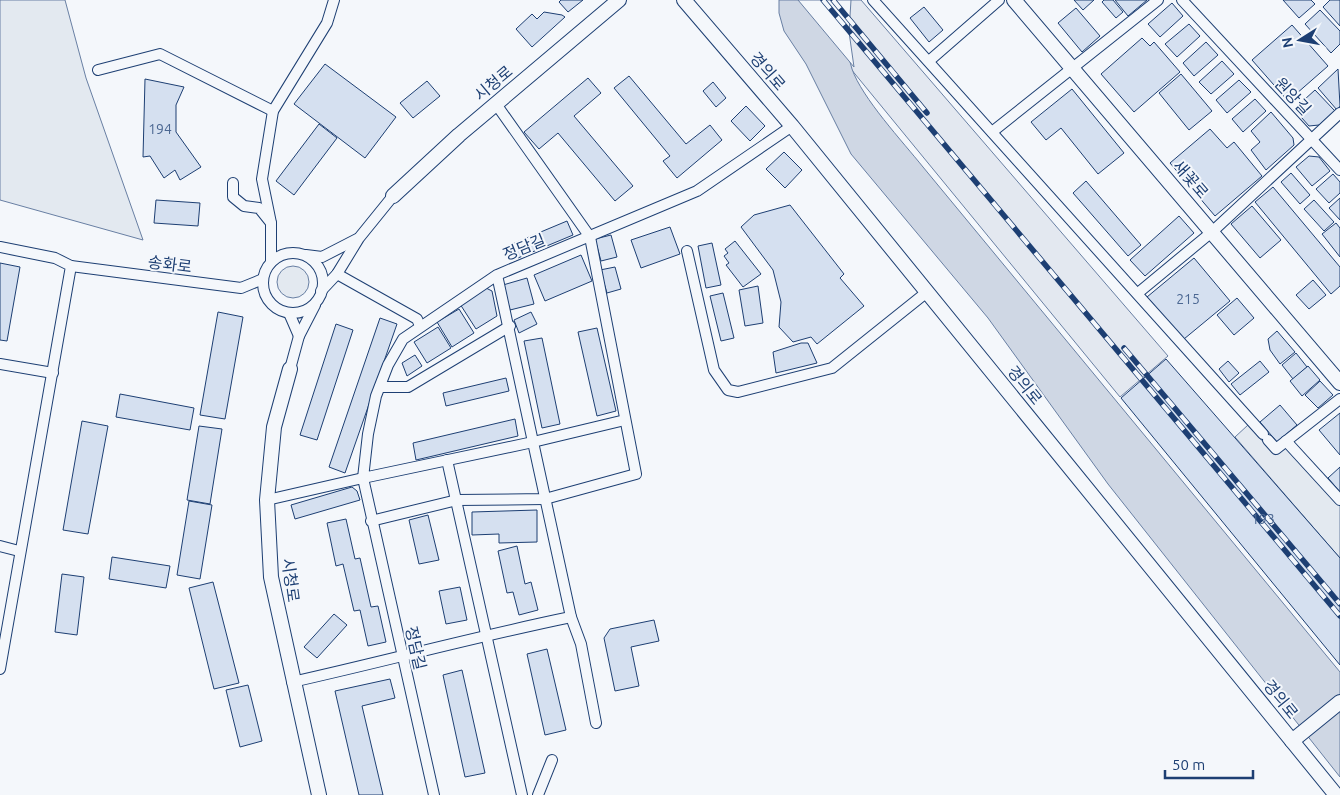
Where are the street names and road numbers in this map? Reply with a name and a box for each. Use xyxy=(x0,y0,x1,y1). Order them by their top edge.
street label: 경의로 xyxy=(747,48,789,94)
street label: 시청로 xyxy=(470,62,516,104)
street label: 원앙길 xyxy=(1271,74,1315,118)
street label: 새꽃로 xyxy=(1170,156,1212,202)
street label: 정담길 xyxy=(500,230,548,264)
street label: 송화로 xyxy=(147,252,193,276)
street label: 경의로 xyxy=(1004,362,1046,408)
street label: 시청로 xyxy=(279,557,303,603)
street label: 정담길 xyxy=(402,624,430,672)
street label: 경의로 xyxy=(1260,676,1302,722)

